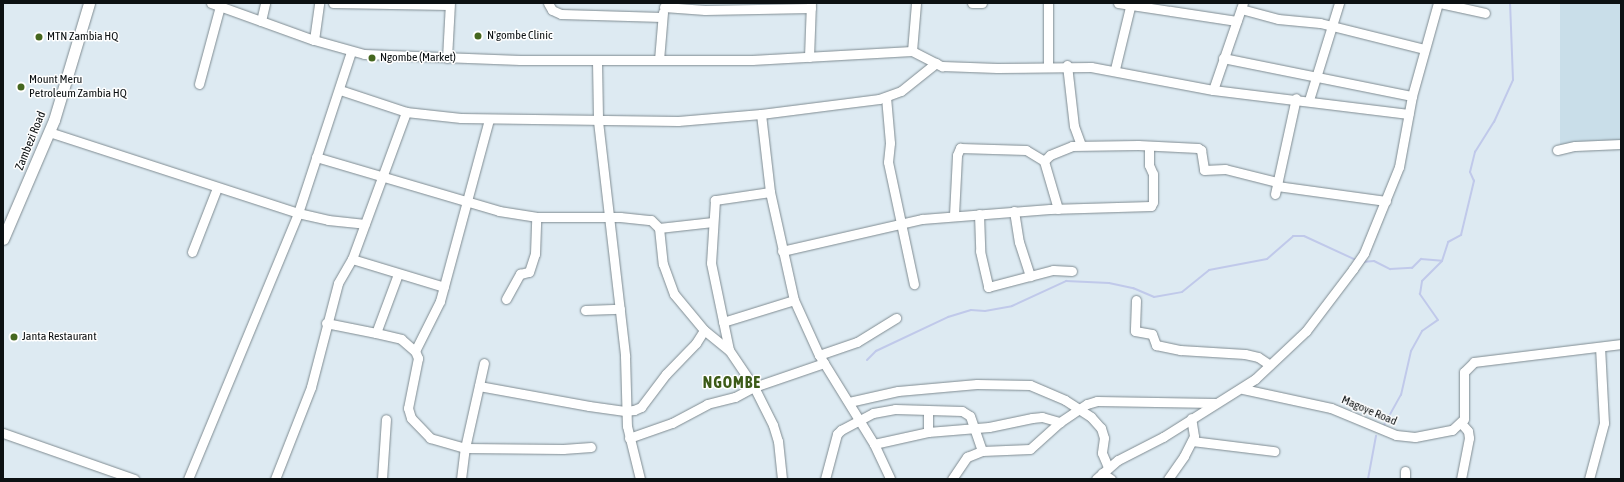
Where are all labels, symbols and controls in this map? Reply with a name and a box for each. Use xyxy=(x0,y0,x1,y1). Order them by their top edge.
place label: N'gombe Clinic xyxy=(487,29,552,43)
place label: MTN Zambia HQ xyxy=(47,30,118,44)
marker: N'gombe Clinic xyxy=(472,30,484,42)
marker: MTN Zambia HQ xyxy=(34,32,44,42)
place label: Ngombe (Market) xyxy=(380,51,456,65)
marker: Ngombe (Market) xyxy=(367,53,377,63)
place label: Mount Meru Petroleum Zambia HQ xyxy=(29,73,127,101)
marker: Mount Meru Petroleum Zambia HQ xyxy=(16,82,26,92)
street label: Zambezi Road xyxy=(13,109,49,173)
place label: Janta Restaurant xyxy=(22,330,97,344)
marker: Janta Restaurant xyxy=(9,332,19,342)
district label: NGOMBE xyxy=(703,372,761,392)
street label: Magoye Road xyxy=(1339,393,1399,429)

